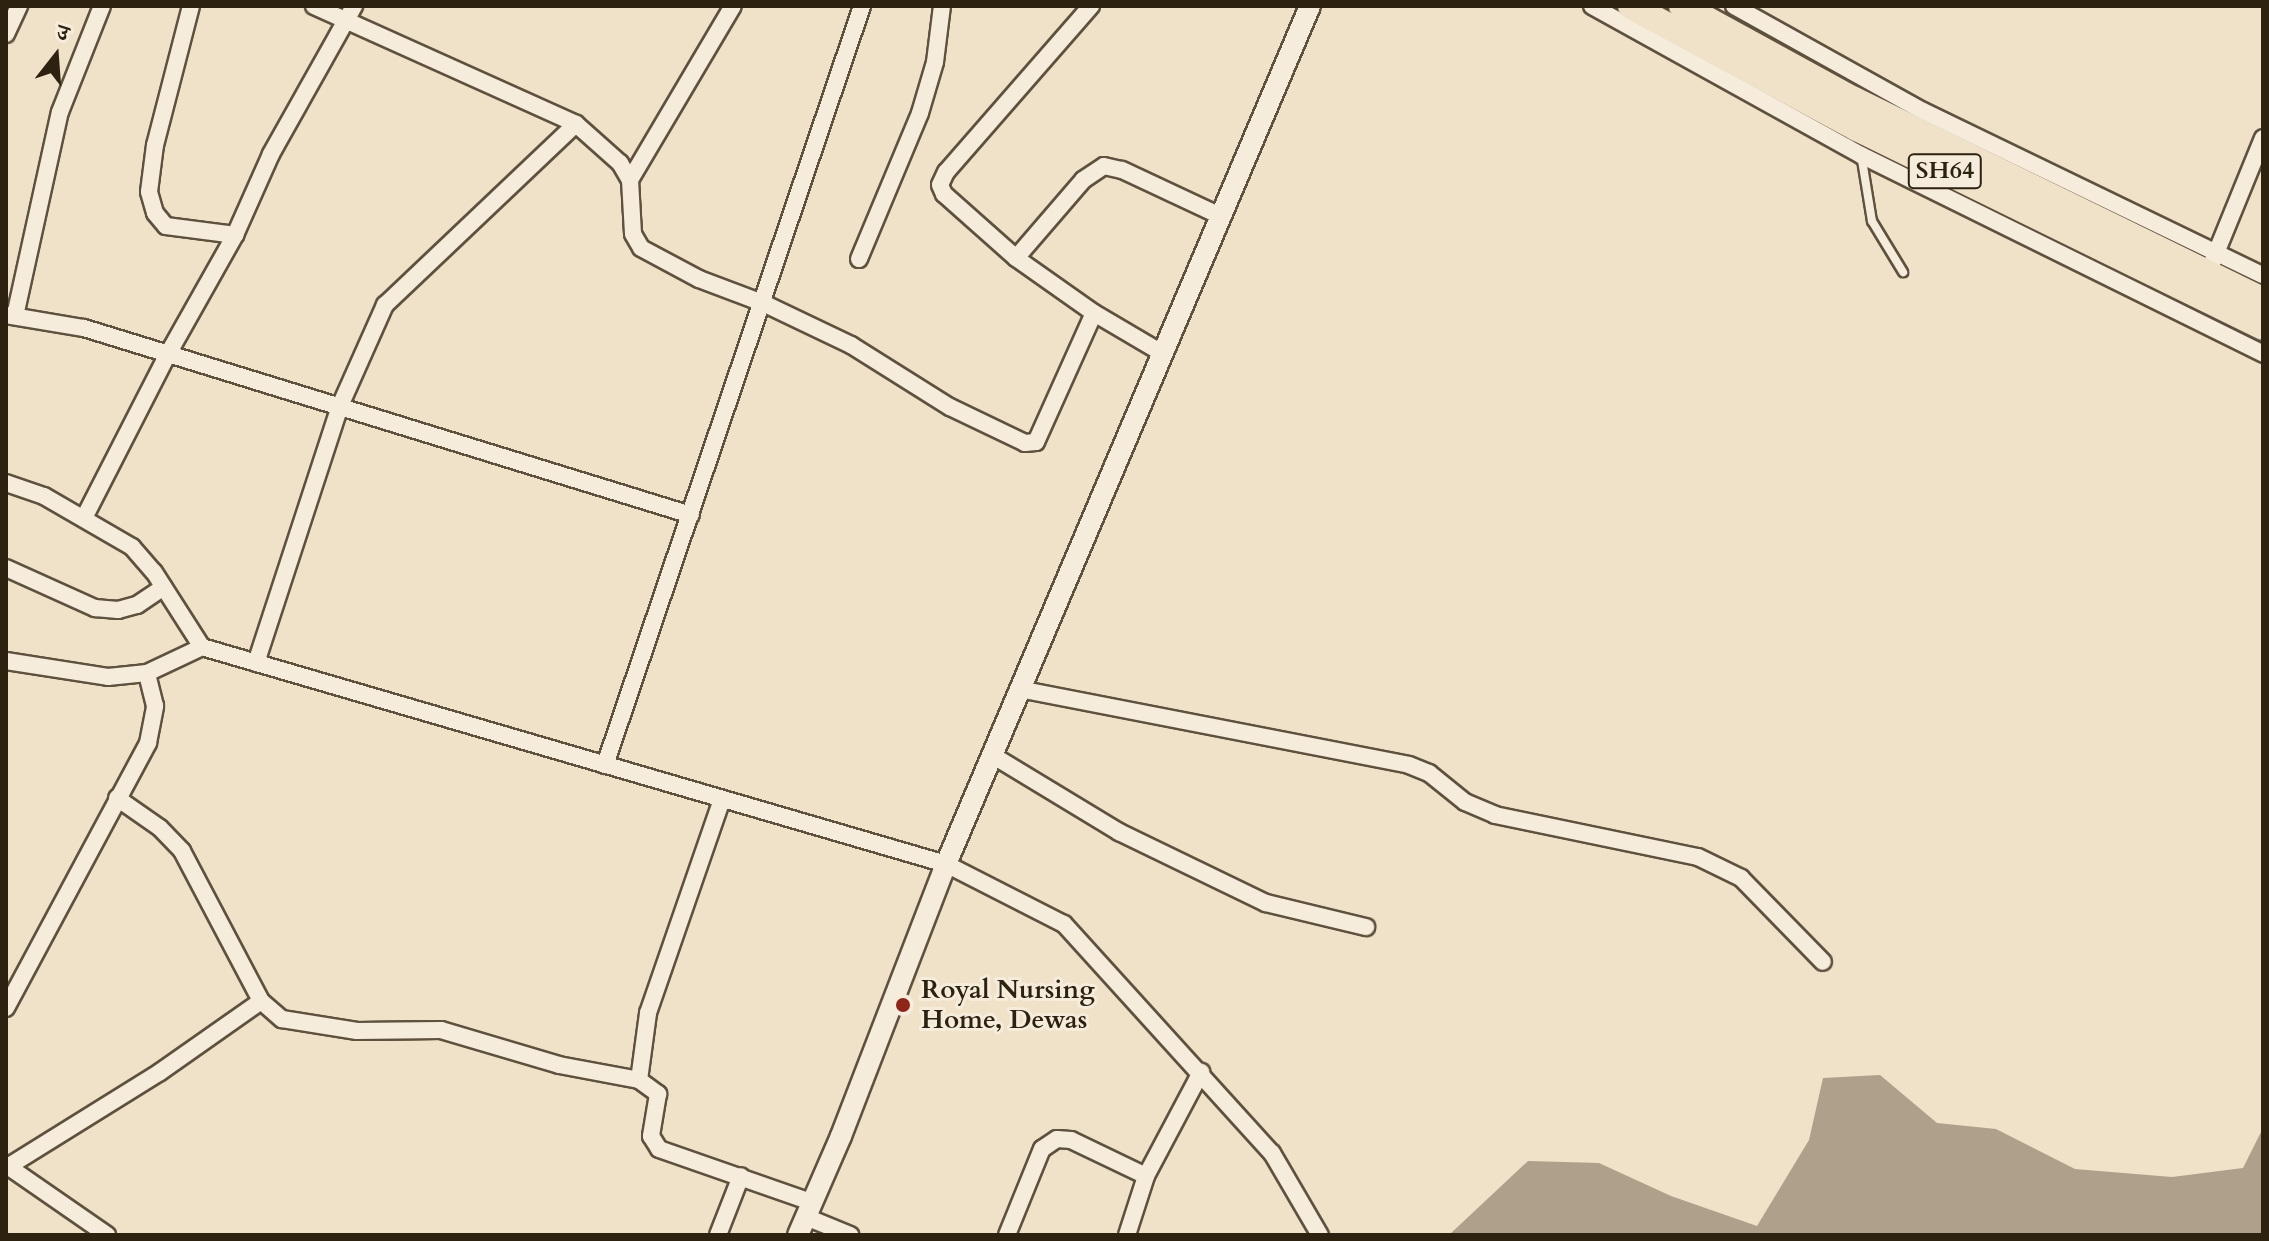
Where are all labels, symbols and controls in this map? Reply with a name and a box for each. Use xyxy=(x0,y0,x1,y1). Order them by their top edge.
north arrow xyxy=(16,16,96,96)
text: उ xyxy=(53,17,73,49)
road number: SH64 xyxy=(1907,151,1983,191)
place label: Royal Nursing Home, Dewas xyxy=(921,974,1095,1036)
marker: Royal Nursing Home, Dewas xyxy=(892,994,914,1016)

